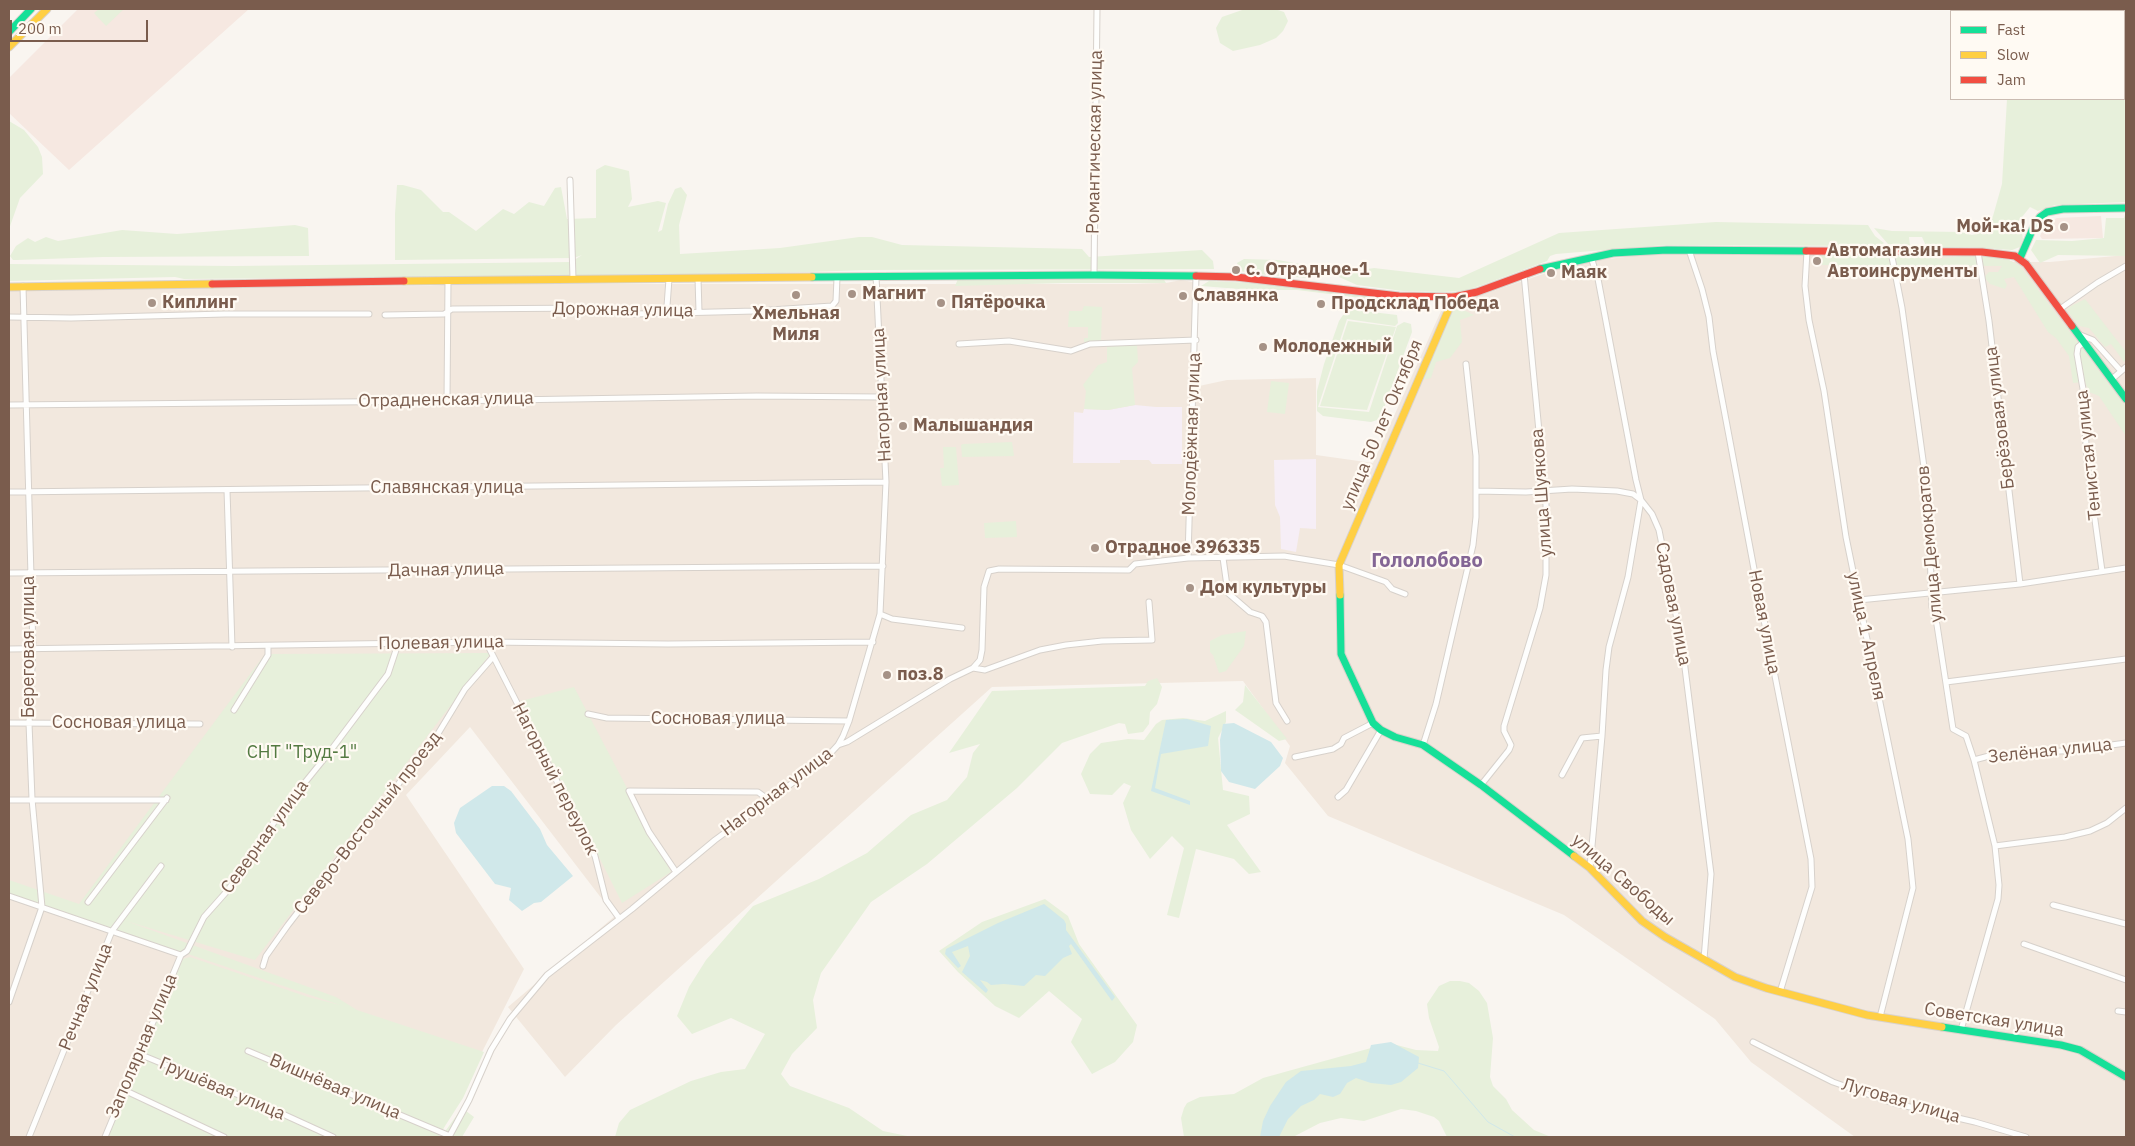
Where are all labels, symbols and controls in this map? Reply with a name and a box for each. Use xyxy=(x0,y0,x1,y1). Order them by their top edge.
scale bar xyxy=(12,10,150,42)
legend xyxy=(1950,10,2125,100)
text: 200 m xyxy=(18,19,62,38)
text: Fast xyxy=(1997,20,2025,39)
text: Slow xyxy=(1997,45,2030,64)
street label: Романтическая улица xyxy=(1083,50,1107,234)
text: Jam xyxy=(1997,70,2026,89)
place label: Мой-ка! DS xyxy=(1956,216,2054,238)
marker: Мой-ка! DS xyxy=(2058,221,2070,233)
place label: Автомагазин Автоинсрументы xyxy=(1827,240,1978,282)
marker: Автомагазин Автоинсрументы xyxy=(1811,255,1823,267)
place label: с. Отрадное-1 xyxy=(1246,259,1369,281)
place label: Маяк xyxy=(1561,262,1607,284)
marker: с. Отрадное-1 xyxy=(1230,264,1242,276)
marker: Маяк xyxy=(1545,267,1557,279)
place label: Магнит xyxy=(862,283,926,305)
place label: Славянка xyxy=(1193,285,1279,307)
marker: Магнит xyxy=(846,288,858,300)
marker: Хмельная Миля xyxy=(790,289,802,301)
marker: Славянка xyxy=(1177,290,1189,302)
place label: Киплинг xyxy=(162,292,237,314)
place label: Пятёрочка xyxy=(951,292,1045,314)
place label: Продсклад Победа xyxy=(1331,293,1499,315)
marker: Киплинг xyxy=(146,297,158,309)
marker: Пятёрочка xyxy=(935,297,947,309)
street label: Дорожная улица xyxy=(552,298,694,322)
marker: Продсклад Победа xyxy=(1315,298,1327,310)
place label: Хмельная Миля xyxy=(752,303,840,346)
street label: Нагорная улица xyxy=(868,327,896,463)
place label: Молодежный xyxy=(1273,336,1393,358)
street label: улица 50 лет Октября xyxy=(1336,336,1428,514)
marker: Молодежный xyxy=(1257,341,1269,353)
street label: Берёзовая улица xyxy=(1981,345,2019,491)
street label: Молодёжная улица xyxy=(1178,352,1206,516)
street label: Отрадненская улица xyxy=(358,388,534,412)
street label: Тенистая улица xyxy=(2071,389,2107,521)
place label: Малышандия xyxy=(913,415,1033,437)
marker: Малышандия xyxy=(897,420,909,432)
street label: улица Шуякова xyxy=(1527,428,1557,558)
street label: улица Демократов xyxy=(1912,465,1948,623)
street label: Славянская улица xyxy=(370,477,524,499)
place label: Отрадное 396335 xyxy=(1105,537,1260,559)
street label: Садовая улица xyxy=(1650,540,1696,668)
marker: Отрадное 396335 xyxy=(1089,542,1101,554)
district label: Гололобово xyxy=(1371,549,1483,573)
street label: Дачная улица xyxy=(388,558,504,582)
street label: Новая улица xyxy=(1743,568,1785,676)
street label: улица 1 Апреля xyxy=(1842,570,1890,702)
street label: Береговая улица xyxy=(18,576,40,718)
place label: Дом культуры xyxy=(1200,577,1326,599)
marker: Дом культуры xyxy=(1184,582,1196,594)
street label: Полевая улица xyxy=(378,631,504,655)
place label: поз.8 xyxy=(897,664,944,686)
marker: поз.8 xyxy=(881,669,893,681)
street label: Нагорный переулок xyxy=(507,699,603,859)
street label: Сосновая улица xyxy=(651,708,785,730)
street label: Сосновая улица xyxy=(52,712,186,734)
street label: Северо-Восточный проезд xyxy=(290,727,446,919)
street label: Зелёная улица xyxy=(1987,734,2113,768)
park label: СНТ "Труд-1" xyxy=(247,742,357,764)
street label: Нагорная улица xyxy=(717,743,837,841)
street label: Северная улица xyxy=(216,776,314,898)
street label: улица Свободы xyxy=(1567,829,1679,931)
street label: Речная улица xyxy=(55,940,117,1054)
street label: Заполярная улица xyxy=(102,971,182,1121)
street label: Советская улица xyxy=(1923,998,2065,1042)
street label: Вишнёвая улица xyxy=(266,1050,404,1124)
street label: Грушёвая улица xyxy=(156,1053,288,1125)
street label: Луговая улица xyxy=(1839,1074,1963,1128)

